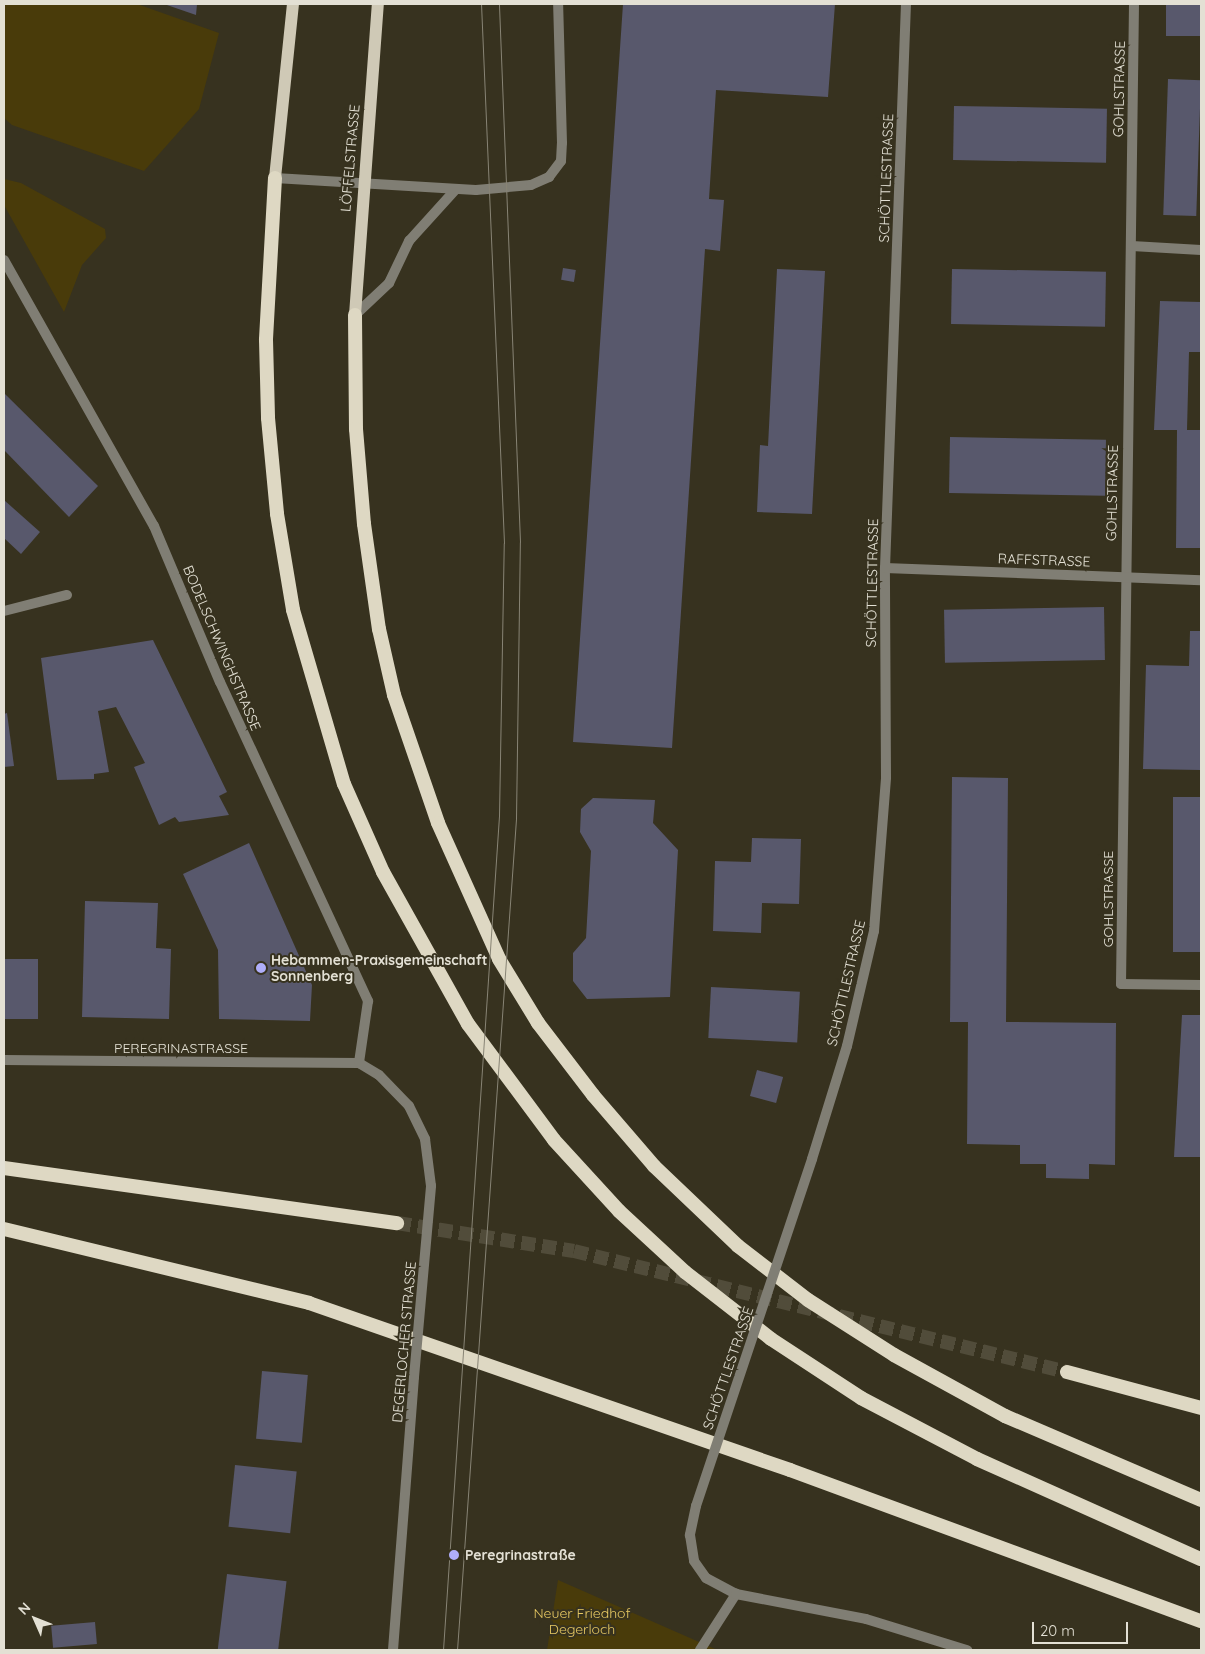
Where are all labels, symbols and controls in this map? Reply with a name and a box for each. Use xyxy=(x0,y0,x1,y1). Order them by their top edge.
street label: GOHLSTRASSE xyxy=(1110,41,1128,137)
street label: LÖFFELSTRASSE xyxy=(337,104,363,212)
street label: SCHÖTTLESTRASSE xyxy=(875,113,897,243)
street label: GOHLSTRASSE xyxy=(1103,445,1121,541)
street label: SCHÖTTLESTRASSE xyxy=(862,518,882,648)
street label: RAFFSTRASSE xyxy=(997,550,1091,570)
street label: BODELSCHWINGHSTRASSE xyxy=(180,563,264,733)
street label: GOHLSTRASSE xyxy=(1100,851,1116,947)
street label: SCHÖTTLESTRASSE xyxy=(823,918,869,1048)
place label: Hebammen-Praxisgemeinschaft Sonnenberg xyxy=(271,952,488,984)
marker: Hebammen-Praxisgemeinschaft Sonnenberg xyxy=(255,962,267,974)
street label: PEREGRINASTRASSE xyxy=(114,1040,248,1056)
street label: DEGERLOCHER STRASSE xyxy=(389,1261,419,1423)
street label: SCHÖTTLESTRASSE xyxy=(699,1304,757,1432)
place label: Peregrinastraße xyxy=(465,1547,576,1563)
marker: Peregrinastraße xyxy=(447,1548,461,1562)
north arrow xyxy=(10,1594,60,1644)
text: N xyxy=(14,1599,34,1619)
park label: Neuer Friedhof Degerloch xyxy=(533,1605,631,1638)
scale bar xyxy=(1035,1612,1131,1644)
text: 20 m xyxy=(1040,1621,1075,1640)

